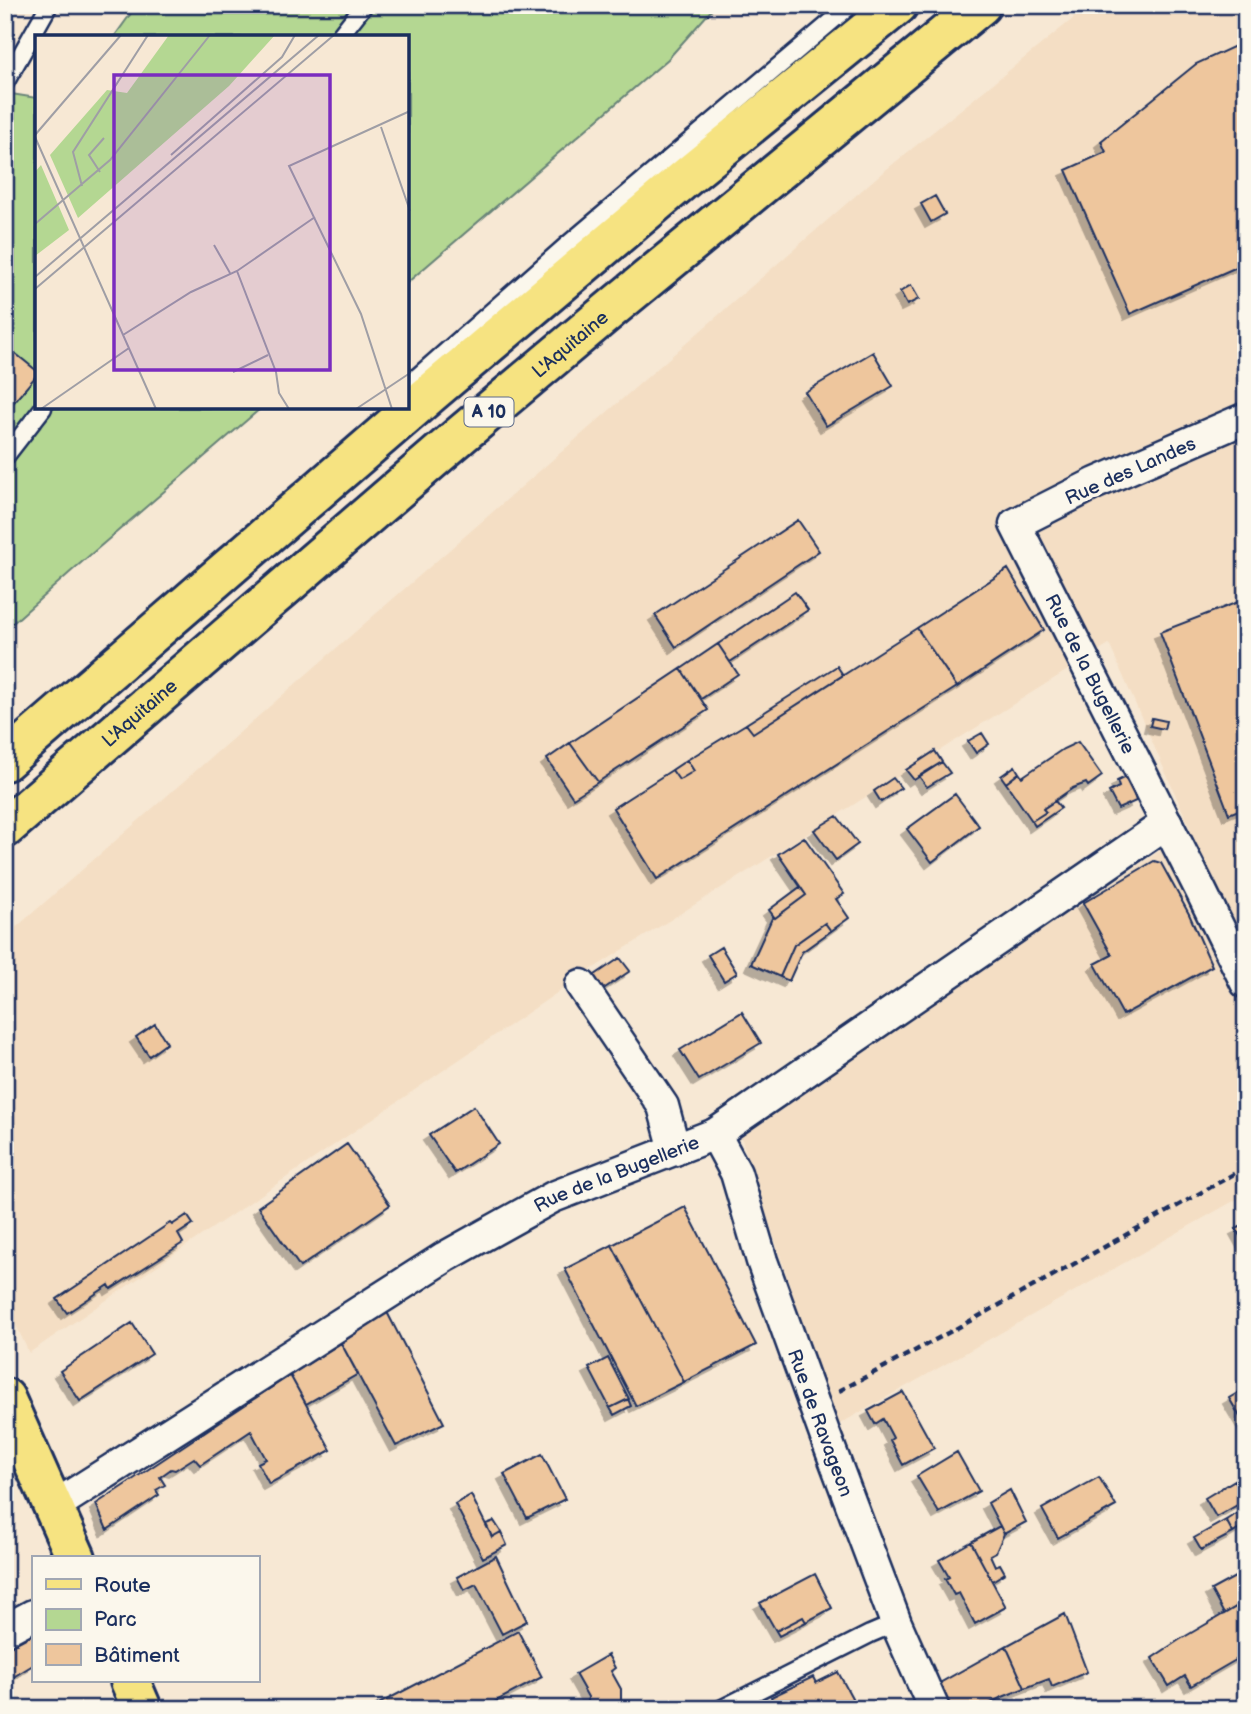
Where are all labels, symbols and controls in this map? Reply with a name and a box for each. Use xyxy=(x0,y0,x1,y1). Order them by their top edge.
inset map xyxy=(35,35,410,410)
street label: L'Aquitaine xyxy=(528,306,613,383)
road number: A 10 xyxy=(464,398,514,426)
street label: Rue des Landes xyxy=(1062,432,1199,510)
street label: Rue de la Bugellerie xyxy=(1039,591,1140,758)
street label: L'Aquitaine xyxy=(98,675,183,752)
street label: Rue de la Bugellerie xyxy=(530,1131,703,1218)
street label: Rue de Ravageon xyxy=(782,1346,857,1500)
legend xyxy=(32,1556,259,1682)
text: Route xyxy=(94,1573,151,1598)
text: Parc xyxy=(94,1607,137,1632)
text: Bâtiment xyxy=(94,1643,180,1668)

